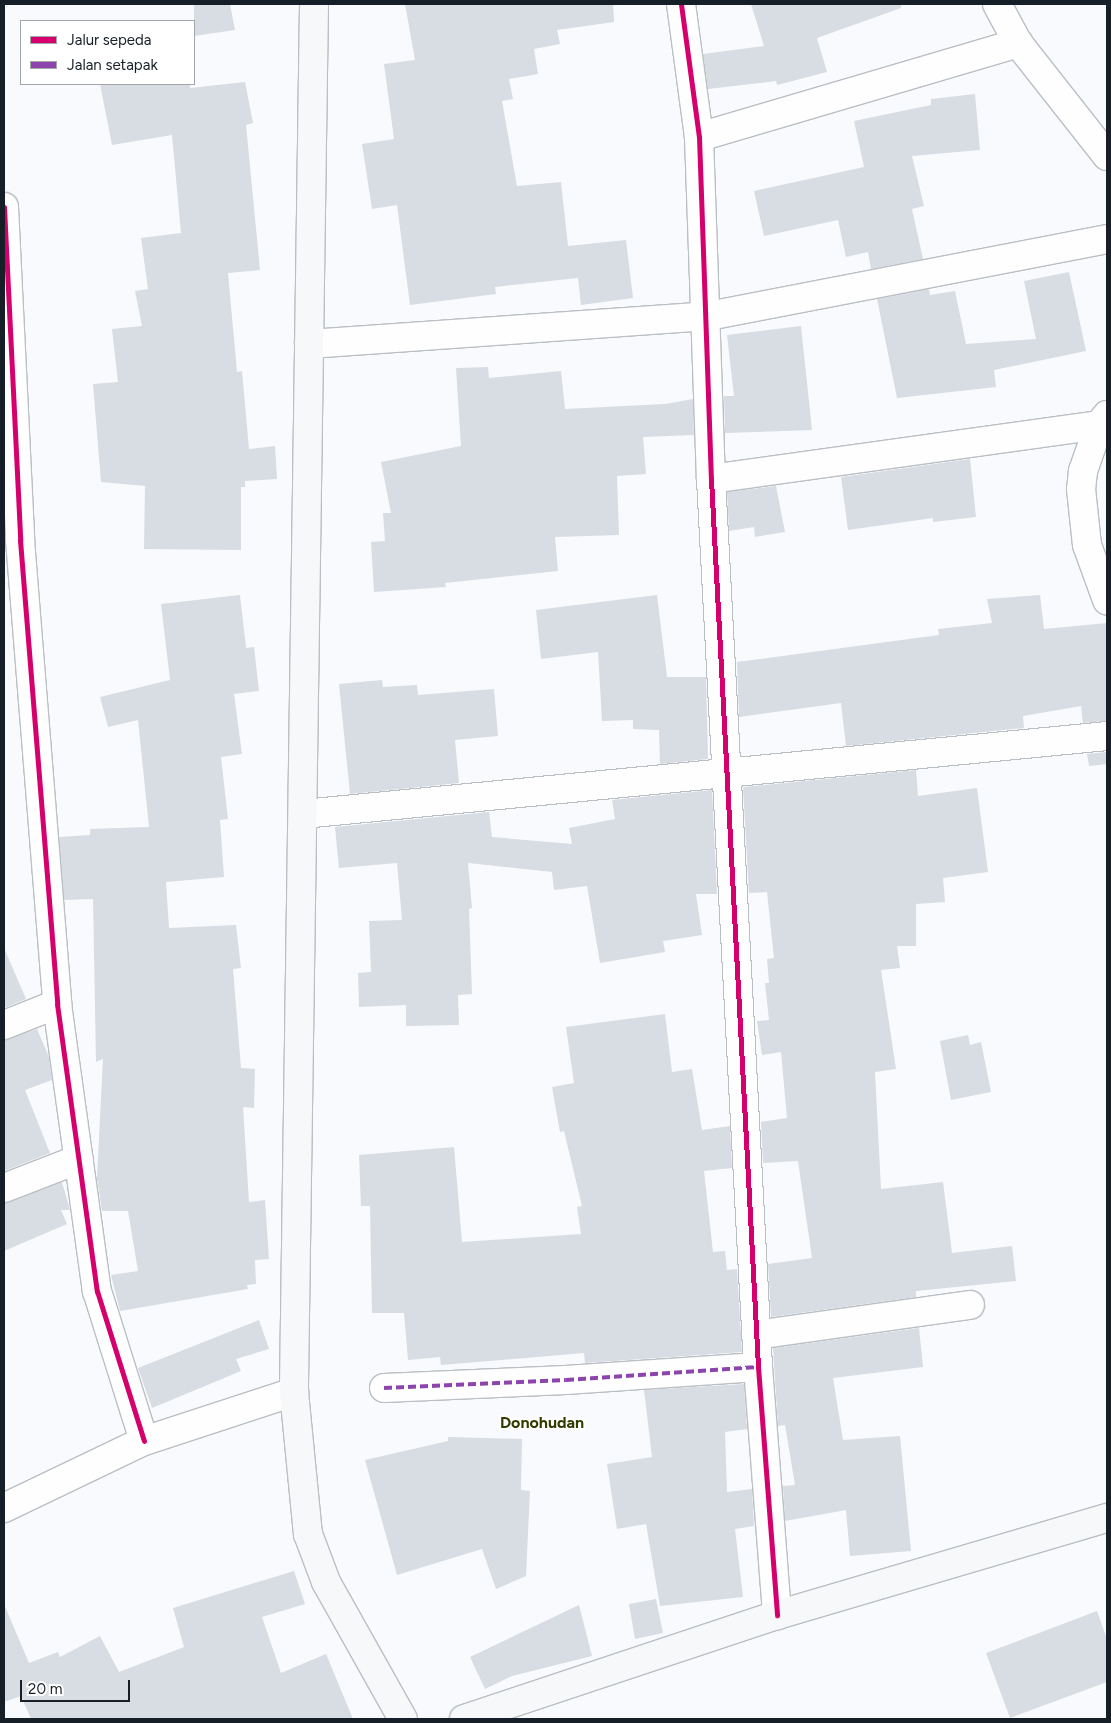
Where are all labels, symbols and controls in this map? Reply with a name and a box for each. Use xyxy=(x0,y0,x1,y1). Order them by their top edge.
legend xyxy=(20,20,195,85)
text: Jalur sepeda xyxy=(67,31,152,49)
text: Jalan setapak xyxy=(67,56,158,74)
district label: Donohudan xyxy=(500,1413,584,1433)
scale bar xyxy=(22,1670,132,1702)
text: 20 m xyxy=(28,1680,62,1698)

